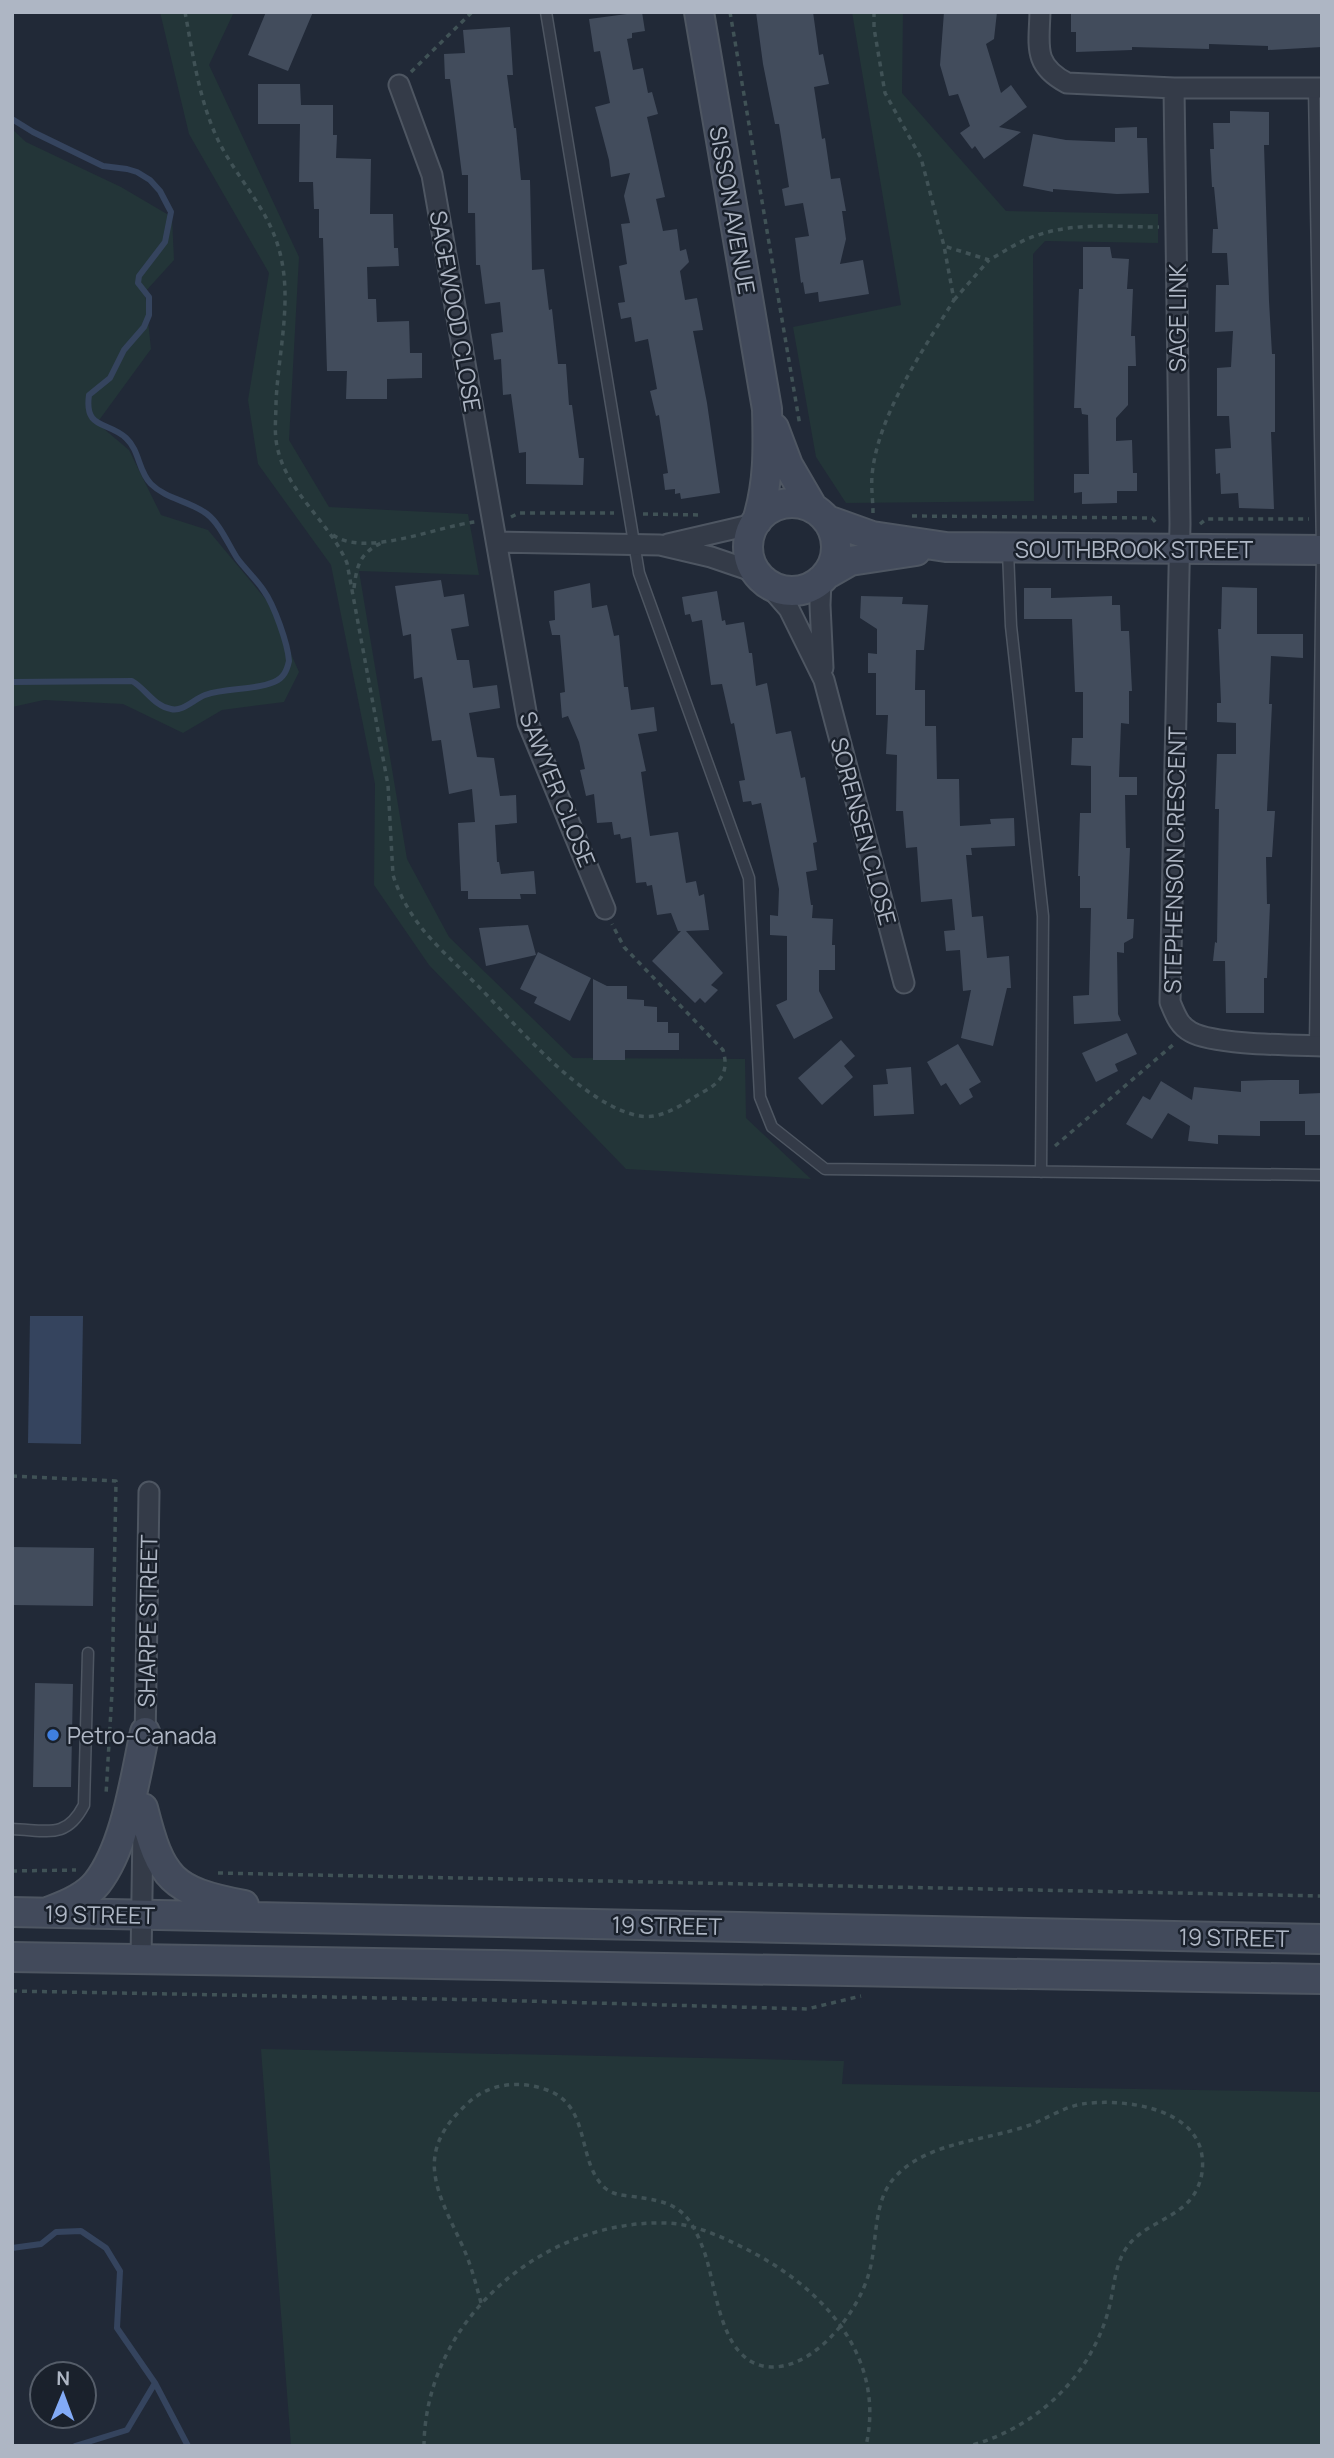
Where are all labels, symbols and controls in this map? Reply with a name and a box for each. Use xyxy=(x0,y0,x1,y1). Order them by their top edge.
street label: SISSON AVENUE xyxy=(702,123,764,297)
street label: SAGEWOOD CLOSE xyxy=(423,208,489,414)
street label: SAGE LINK xyxy=(1161,263,1193,372)
street label: SOUTHBROOK STREET xyxy=(1015,533,1253,565)
street label: SAWYER CLOSE xyxy=(512,706,604,872)
street label: STEPHENSON CRESCENT xyxy=(1156,726,1192,994)
street label: SORENSEN CLOSE xyxy=(824,733,904,929)
street label: SHARPE STREET xyxy=(129,1534,165,1708)
place label: Petro-Canada xyxy=(67,1719,217,1751)
marker: Petro-Canada xyxy=(45,1727,61,1743)
street label: 19 STREET xyxy=(45,1897,156,1931)
street label: 19 STREET xyxy=(612,1908,723,1942)
street label: 19 STREET xyxy=(1179,1920,1290,1954)
north arrow xyxy=(28,2360,98,2430)
text: N xyxy=(56,2365,70,2391)

